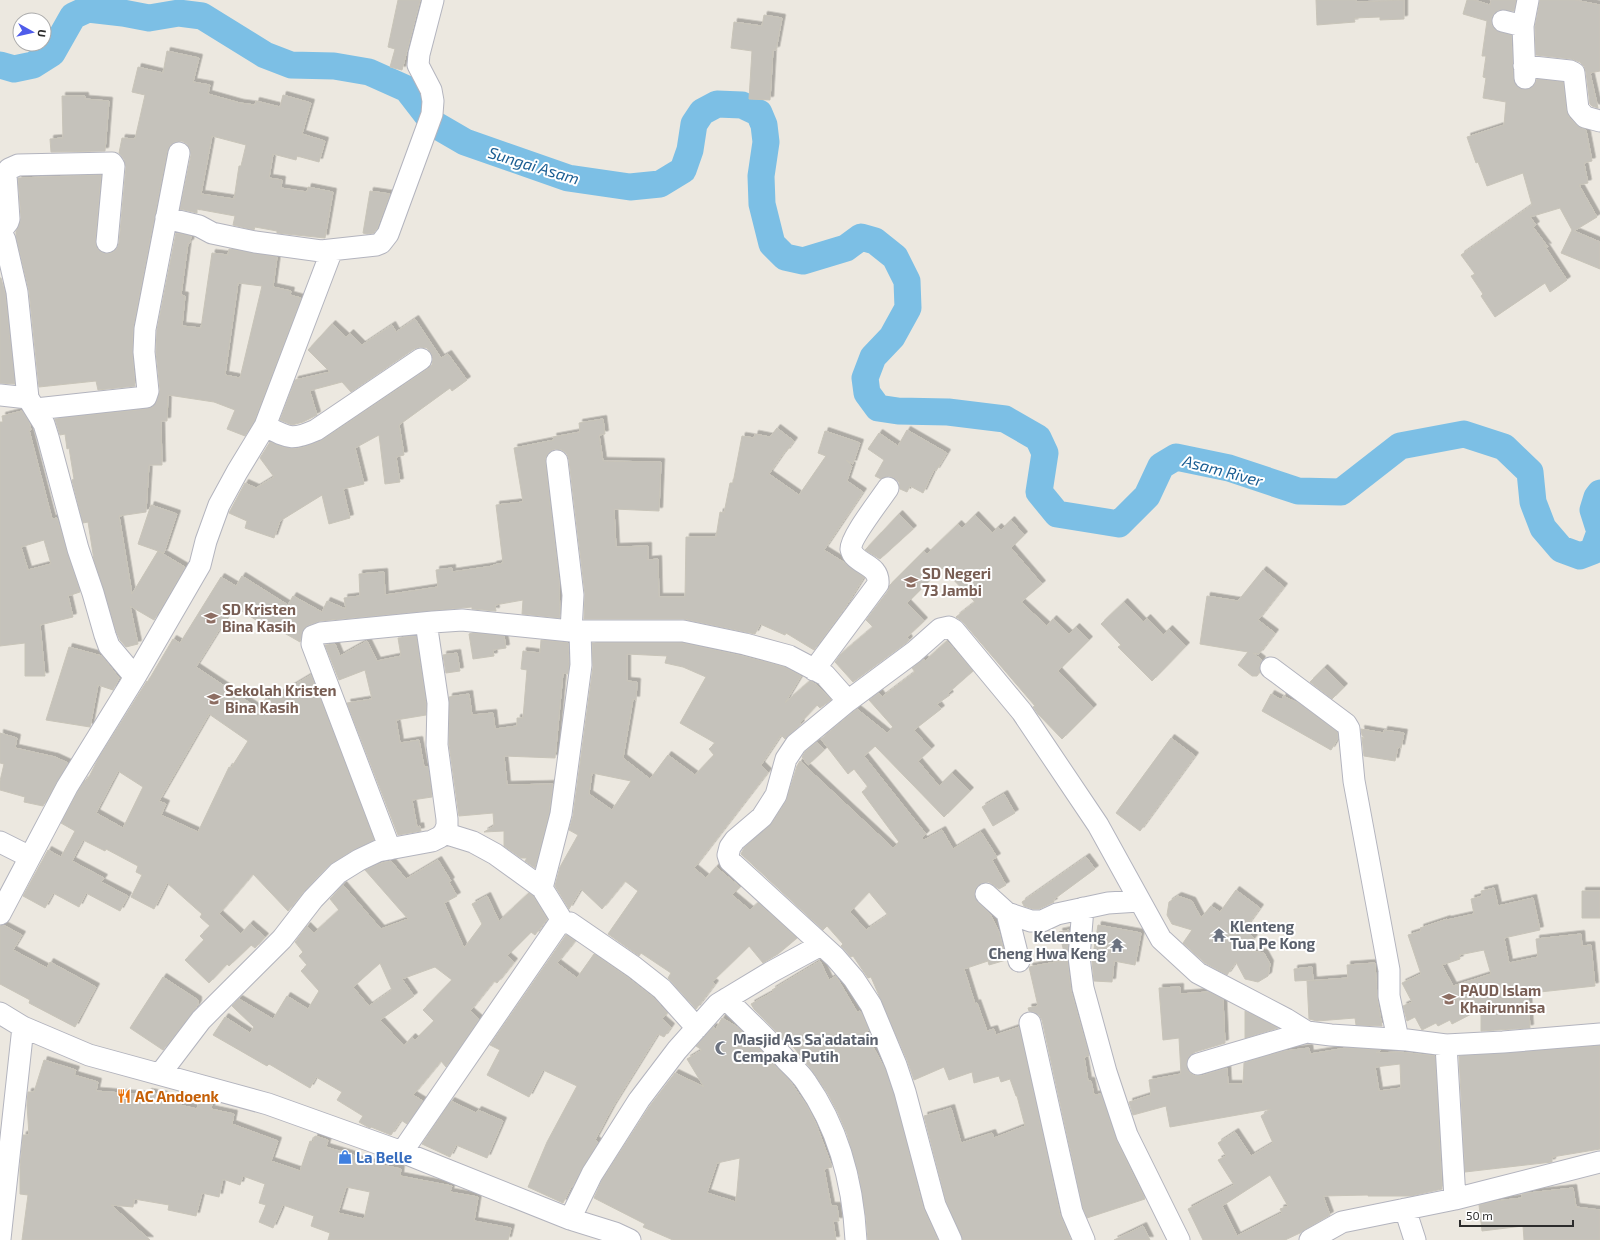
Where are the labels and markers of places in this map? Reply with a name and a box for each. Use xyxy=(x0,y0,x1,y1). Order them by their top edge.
place label: SD Negeri 73 Jambi xyxy=(922,564,991,599)
school or university icon: SD Negeri 73 Jambi xyxy=(903,574,919,590)
place label: SD Kristen Bina Kasih xyxy=(222,600,296,635)
school or university icon: SD Kristen Bina Kasih xyxy=(203,610,219,626)
place label: Sekolah Kristen Bina Kasih xyxy=(225,681,337,716)
school or university icon: Sekolah Kristen Bina Kasih xyxy=(206,691,222,707)
place label: Klenteng Tua Pe Kong xyxy=(1230,917,1316,952)
place label: Kelenteng Cheng Hwa Keng xyxy=(988,927,1106,962)
temple icon: Klenteng Tua Pe Kong xyxy=(1211,927,1227,943)
temple icon: Kelenteng Cheng Hwa Keng xyxy=(1109,937,1125,953)
place label: PAUD Islam Khairunnisa xyxy=(1460,981,1545,1016)
school or university icon: PAUD Islam Khairunnisa xyxy=(1441,991,1457,1007)
place label: Masjid As Sa'adatain Cempaka Putih xyxy=(733,1030,879,1065)
mosque icon: Masjid As Sa'adatain Cempaka Putih xyxy=(714,1040,730,1056)
place label: AC Andoenk xyxy=(135,1087,220,1105)
restaurant icon: AC Andoenk xyxy=(116,1088,132,1104)
place label: La Belle xyxy=(356,1148,412,1166)
shop icon: La Belle xyxy=(337,1149,353,1165)

